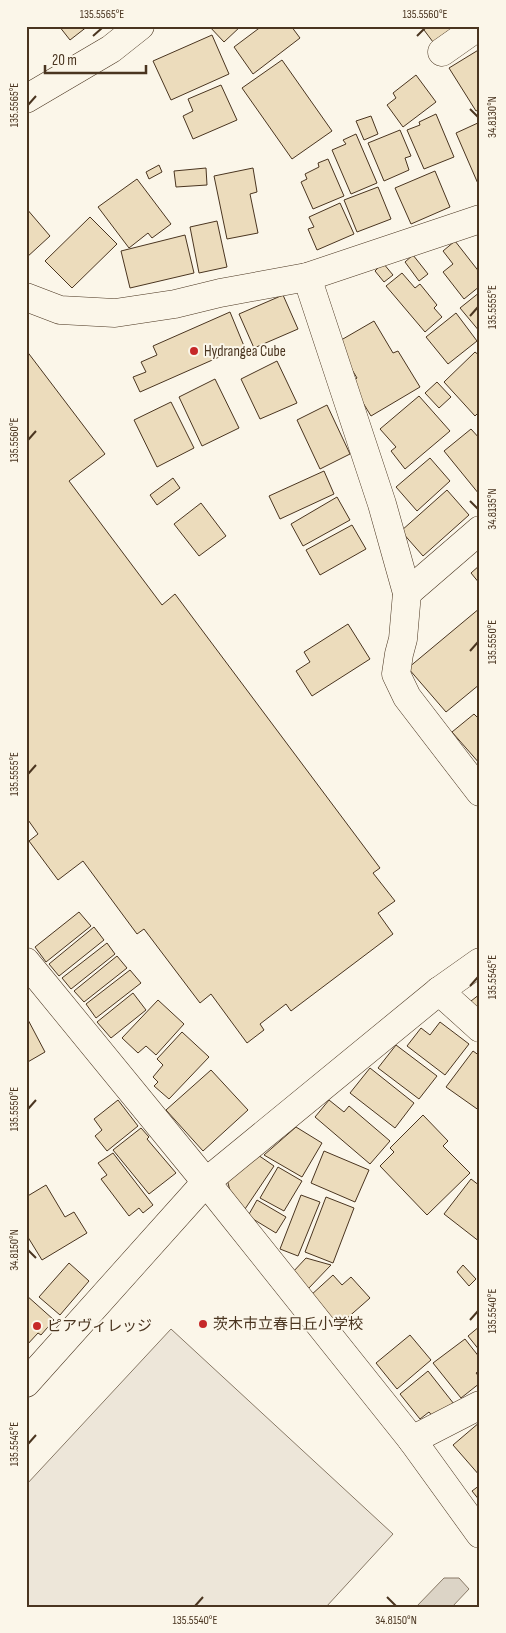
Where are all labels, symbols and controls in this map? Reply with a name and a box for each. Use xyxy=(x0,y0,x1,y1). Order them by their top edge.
text: 135.5565°E xyxy=(80,7,124,22)
text: 135.5560°E xyxy=(403,7,448,22)
scale bar xyxy=(45,42,146,74)
text: 20 m xyxy=(52,51,77,70)
text: 135.5565°E xyxy=(7,83,22,127)
text: 34.8130°N xyxy=(485,96,500,138)
text: 135.5555°E xyxy=(485,285,500,329)
place label: Hydrangea Cube xyxy=(204,342,286,361)
marker: Hydrangea Cube xyxy=(188,345,200,357)
text: 135.5560°E xyxy=(7,417,22,462)
text: 34.8135°N xyxy=(485,488,500,530)
text: 135.5550°E xyxy=(485,620,500,664)
text: 135.5555°E xyxy=(7,752,22,796)
text: 135.5545°E xyxy=(485,955,500,999)
text: 135.5550°E xyxy=(7,1087,22,1131)
text: 34.8150°N xyxy=(7,1229,22,1271)
text: 135.5540°E xyxy=(485,1289,500,1333)
place label: 茨木市立春日丘小学校 xyxy=(213,1315,363,1334)
place label: ピアヴィレッジ xyxy=(47,1317,152,1336)
marker: 茨木市立春日丘小学校 xyxy=(197,1318,209,1330)
marker: ピアヴィレッジ xyxy=(31,1320,43,1332)
text: 135.5545°E xyxy=(7,1422,22,1466)
text: 135.5540°E xyxy=(173,1613,217,1628)
text: 34.8150°N xyxy=(375,1613,417,1628)

